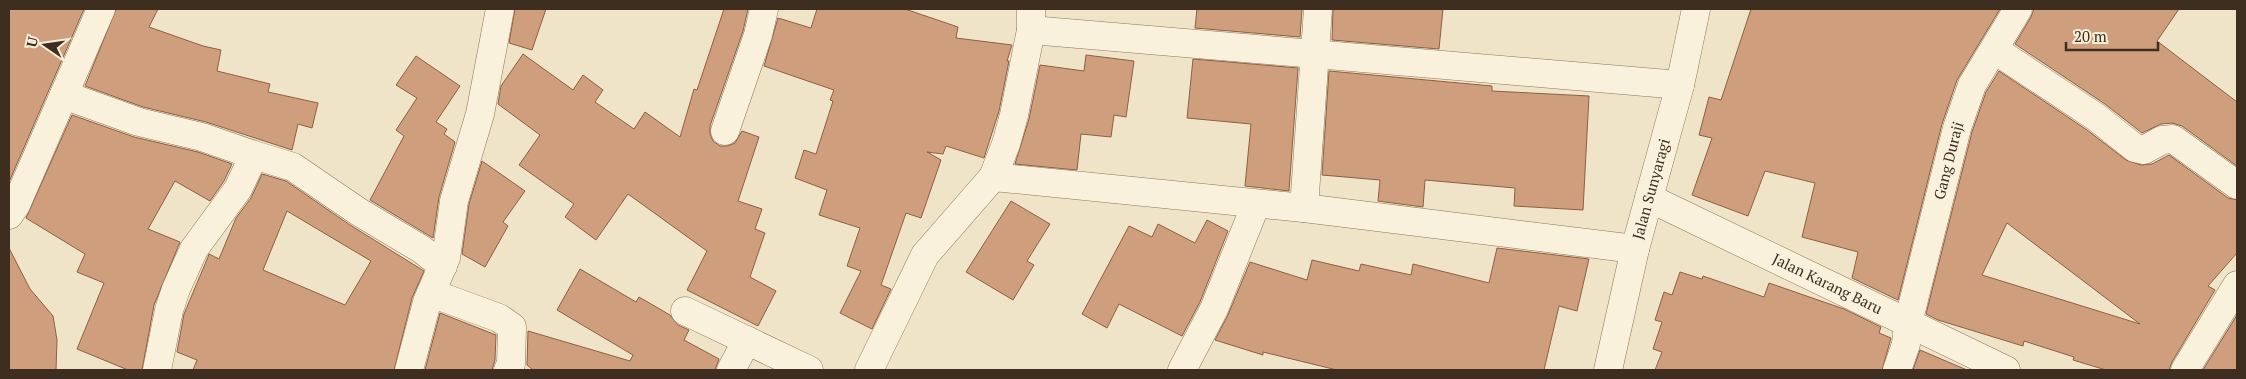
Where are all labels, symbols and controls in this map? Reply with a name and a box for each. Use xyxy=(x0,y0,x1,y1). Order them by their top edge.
north arrow xyxy=(20,20,70,70)
scale bar xyxy=(2066,20,2158,52)
text: 20 m xyxy=(2074,26,2107,46)
text: U xyxy=(21,35,42,49)
street label: Gang Duraji xyxy=(1928,118,1968,202)
street label: Jalan Sunyaragi xyxy=(1627,136,1674,242)
street label: Jalan Karang Baru xyxy=(1770,248,1886,318)

